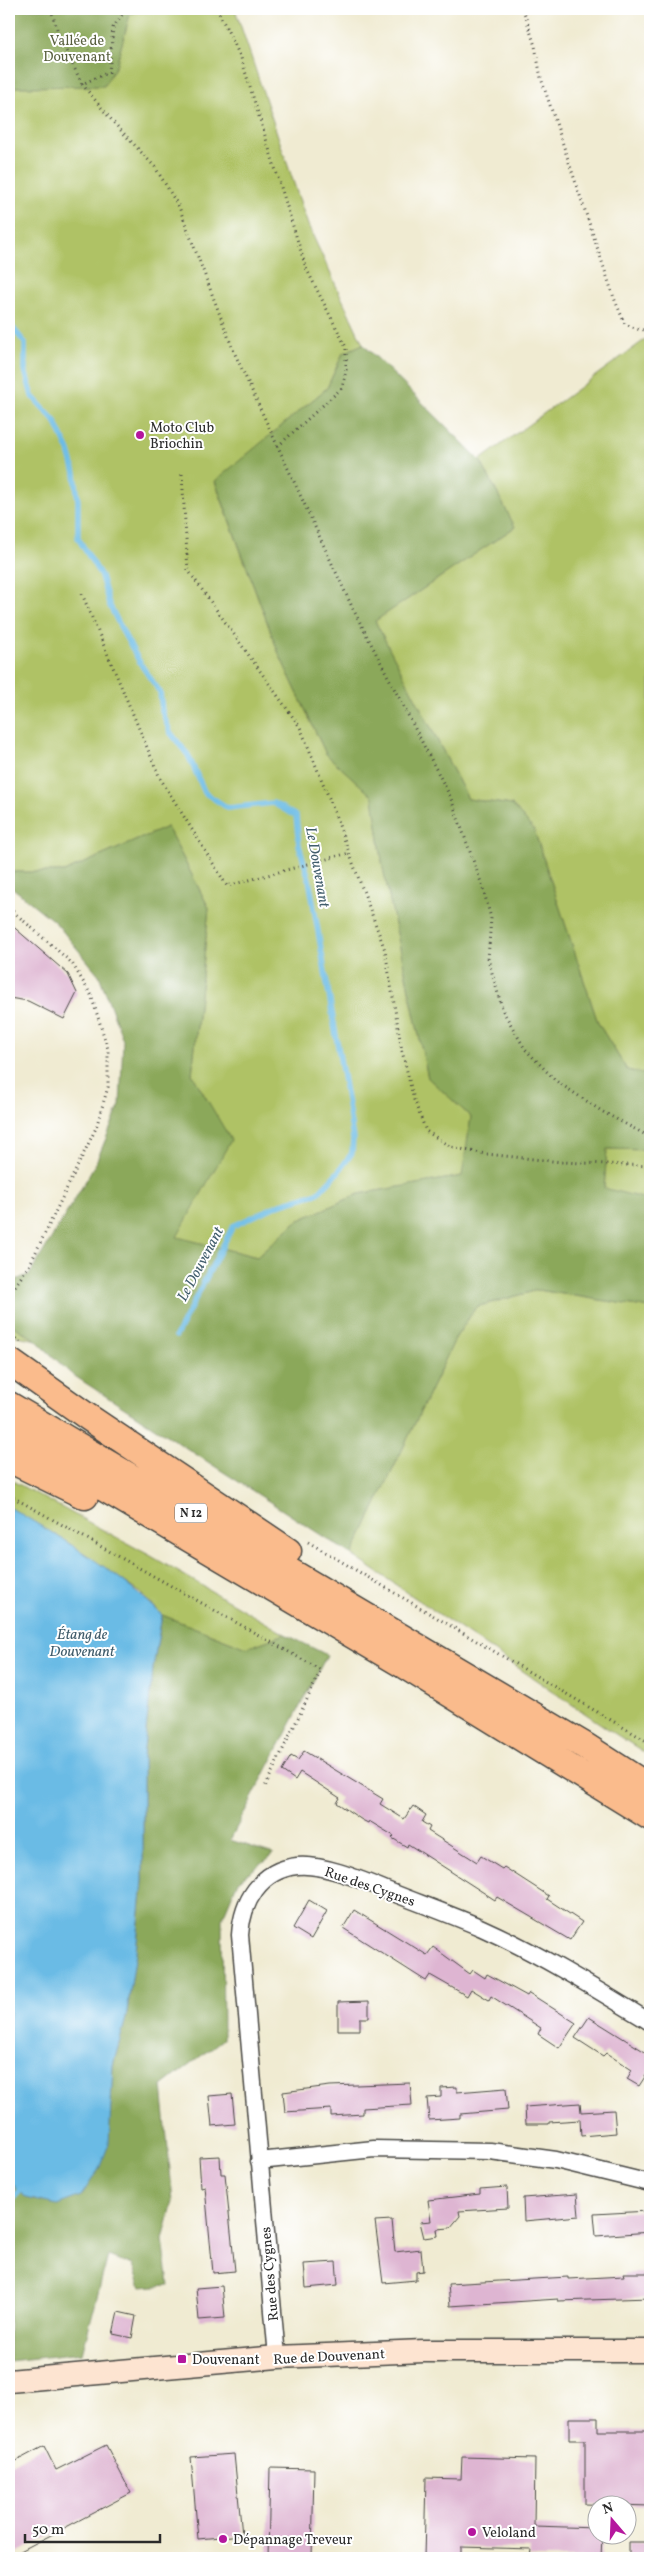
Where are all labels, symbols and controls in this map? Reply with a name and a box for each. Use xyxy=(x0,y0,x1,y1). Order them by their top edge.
park label: Vallée de Douvenant xyxy=(43,32,111,67)
place label: Moto Club Briochin xyxy=(150,419,214,454)
marker: Moto Club Briochin xyxy=(134,429,146,441)
water label: Le Douvenant xyxy=(299,825,334,910)
water label: Le Douvenant xyxy=(173,1223,230,1306)
road number: N 12 xyxy=(175,1504,207,1522)
water label: Étang de Douvenant xyxy=(49,1625,116,1663)
street label: Rue des Cygnes xyxy=(322,1863,417,1912)
street label: Rue des Cygnes xyxy=(257,2226,284,2322)
street label: Rue de Douvenant xyxy=(273,2345,386,2370)
place label: Douvenant xyxy=(192,2351,260,2370)
marker: Douvenant xyxy=(176,2353,188,2365)
north arrow xyxy=(586,2494,636,2544)
text: N xyxy=(600,2498,616,2520)
scale bar xyxy=(25,2512,160,2544)
text: 50 m xyxy=(32,2520,64,2541)
place label: Veloland xyxy=(482,2524,536,2543)
marker: Veloland xyxy=(466,2526,478,2538)
place label: Dépannage Treveur xyxy=(233,2531,352,2550)
marker: Dépannage Treveur xyxy=(217,2533,229,2545)

